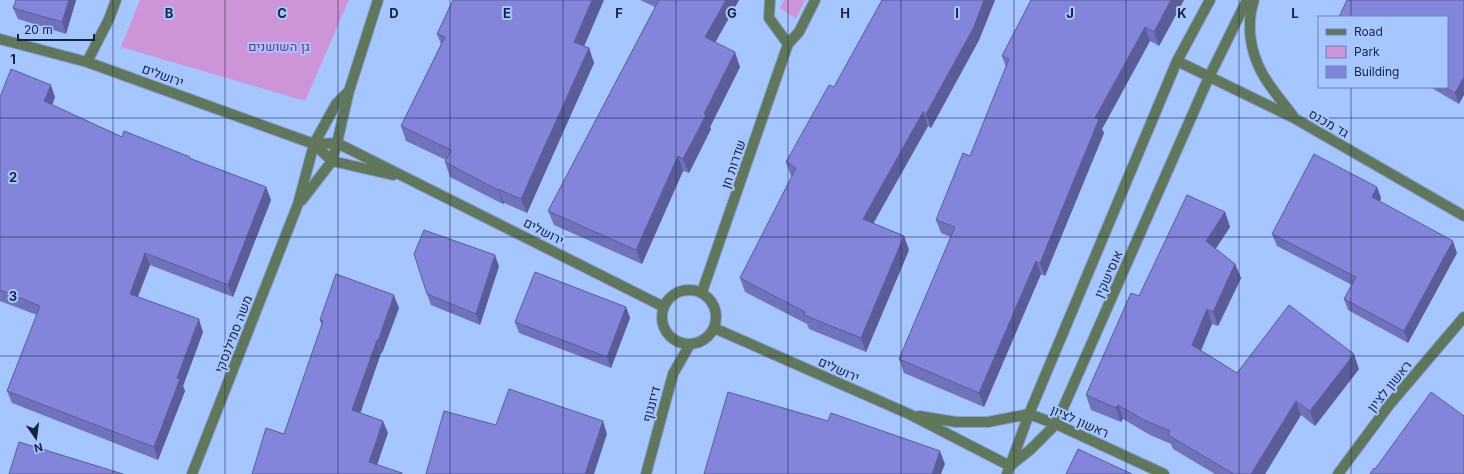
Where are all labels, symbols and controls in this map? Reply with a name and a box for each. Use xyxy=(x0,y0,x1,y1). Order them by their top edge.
text: B xyxy=(165,5,174,21)
text: C xyxy=(277,5,287,21)
text: D xyxy=(389,5,399,21)
text: E xyxy=(503,5,511,21)
text: F xyxy=(615,5,623,21)
text: G xyxy=(727,5,737,21)
text: H xyxy=(840,5,850,21)
text: I xyxy=(955,5,959,21)
text: J xyxy=(1066,5,1074,21)
text: K xyxy=(1177,5,1187,21)
text: L xyxy=(1291,5,1299,21)
scale bar xyxy=(18,16,94,42)
legend xyxy=(1318,16,1448,88)
text: 20 m xyxy=(24,22,53,37)
text: Road xyxy=(1354,24,1383,39)
park label: גן השושנים xyxy=(248,38,310,54)
text: Park xyxy=(1354,44,1380,59)
text: 1 xyxy=(10,51,16,67)
street label: ירושלים xyxy=(140,60,186,90)
text: Building xyxy=(1354,64,1399,79)
street label: גד מכנס xyxy=(1306,105,1352,141)
street label: שדרות חן xyxy=(717,137,749,191)
text: 2 xyxy=(9,169,17,185)
street label: ירושלים xyxy=(521,214,567,248)
street label: אוסישקין xyxy=(1090,248,1126,300)
text: 3 xyxy=(9,288,17,304)
street label: משה סמילנסקי xyxy=(211,293,255,375)
street label: ירושלים xyxy=(816,353,862,385)
street label: ראשון לציון xyxy=(1363,357,1415,415)
street label: דיזנגוף xyxy=(639,384,664,424)
street label: ראשון לציון xyxy=(1049,401,1111,441)
north arrow xyxy=(16,418,56,458)
text: N xyxy=(33,440,44,456)

